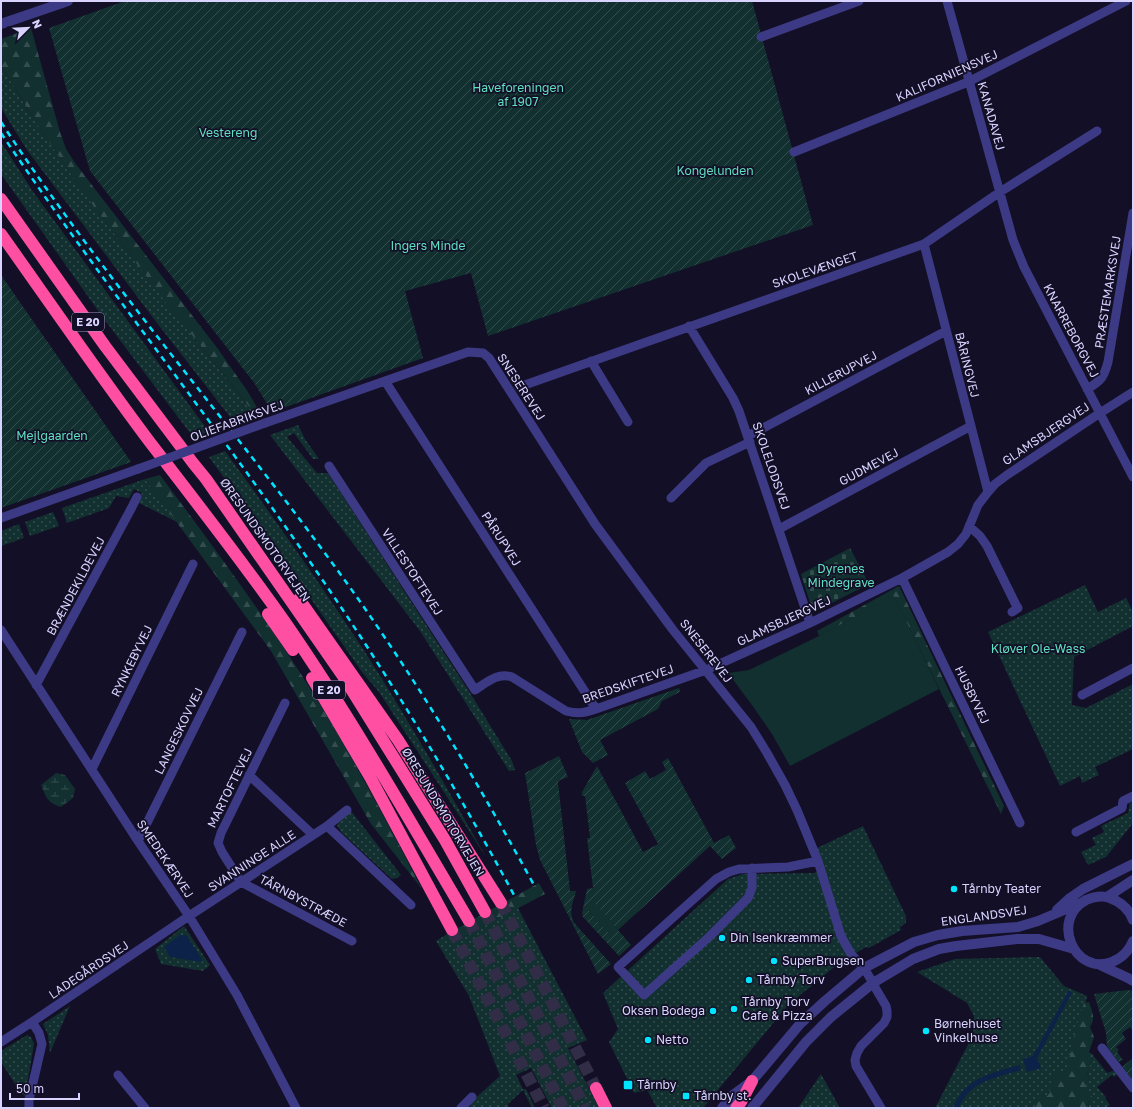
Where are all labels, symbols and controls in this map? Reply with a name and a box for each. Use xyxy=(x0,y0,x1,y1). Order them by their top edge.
north arrow xyxy=(8,8,48,48)
text: N xyxy=(30,17,45,30)
street label: KALIFORNIENSVEJ xyxy=(893,46,1000,105)
park label: Haveforeningen af 1907 xyxy=(472,80,564,109)
street label: KANADAVEJ xyxy=(975,80,1008,152)
park label: Vestereng xyxy=(199,125,257,140)
park label: Kongelunden xyxy=(676,163,754,178)
street label: PRÆSTEMARKSVEJ xyxy=(1091,234,1124,349)
park label: Ingers Minde xyxy=(391,238,465,253)
street label: SKOLEVÆNGET xyxy=(770,248,860,291)
street label: KNARREBORGVEJ xyxy=(1040,281,1103,380)
road number: E 20 xyxy=(72,313,104,331)
street label: BÅRINGVEJ xyxy=(952,330,983,399)
street label: KILLERUPVEJ xyxy=(802,347,879,398)
street label: SNESEREVEJ xyxy=(494,350,549,423)
street label: OLIEFABRIKSVEJ xyxy=(188,397,286,444)
street label: GLAMSBJERGVEJ xyxy=(999,399,1092,468)
street label: SKOLELODSVEJ xyxy=(749,420,794,512)
park label: Mejlgaarden xyxy=(16,428,88,443)
street label: GUDMEVEJ xyxy=(836,445,901,489)
street label: ØRESUNDSMOTORVEJEN xyxy=(217,475,314,604)
street label: PÅRUPVEJ xyxy=(478,509,524,569)
street label: VILLESTOFTEVEJ xyxy=(379,525,446,618)
street label: BRÆNDEKILDEVEJ xyxy=(43,534,108,638)
park label: Dyrenes Mindegrave xyxy=(807,561,875,590)
street label: GLAMSBJERGVEJ xyxy=(734,592,833,649)
street label: SNESEREVEJ xyxy=(677,616,736,686)
street label: RYNKEBYVEJ xyxy=(108,623,155,699)
park label: Kløver Ole-Wass xyxy=(991,641,1085,656)
street label: BREDSKIFTEVEJ xyxy=(580,661,676,706)
street label: HUSBYVEJ xyxy=(952,663,993,726)
road number: E 20 xyxy=(313,681,345,699)
street label: LANGESKOVVEJ xyxy=(151,685,206,777)
street label: ØRESUNDSMOTORVEJEN xyxy=(399,745,488,879)
street label: MARTOFTEVEJ xyxy=(204,746,255,830)
street label: SMEDEKÆRVEJ xyxy=(134,817,197,901)
street label: SVANNINGE ALLE xyxy=(205,827,298,894)
street label: TÅRNBYSTRÆDE xyxy=(257,871,350,930)
place label: Tårnby Teater xyxy=(962,881,1041,896)
marker: Tårnby Teater xyxy=(949,884,959,894)
street label: ENGLANDSVEJ xyxy=(940,902,1028,929)
place label: Din Isenkræmmer xyxy=(730,930,832,945)
marker: Din Isenkræmmer xyxy=(717,933,727,943)
street label: LADEGÅRDSVEJ xyxy=(46,937,132,1002)
place label: SuperBrugsen xyxy=(782,953,864,968)
marker: SuperBrugsen xyxy=(769,956,779,966)
place label: Tårnby Torv xyxy=(757,972,825,987)
marker: Tårnby Torv xyxy=(744,975,754,985)
place label: Tårnby Torv Cafe & Pizza xyxy=(742,994,812,1023)
place label: Oksen Bodega xyxy=(622,1003,705,1018)
marker: Tårnby Torv Cafe & Pizza xyxy=(729,1004,739,1014)
marker: Oksen Bodega xyxy=(708,1006,718,1016)
place label: Børnehuset Vinkelhuse xyxy=(934,1016,1001,1045)
marker: Børnehuset Vinkelhuse xyxy=(921,1026,931,1036)
place label: Netto xyxy=(656,1032,689,1047)
marker: Netto xyxy=(643,1035,653,1045)
scale bar xyxy=(10,1075,79,1101)
place label: Tårnby xyxy=(637,1077,677,1092)
marker: Tårnby xyxy=(622,1079,634,1091)
text: 50 m xyxy=(16,1081,44,1096)
place label: Tårnby st. xyxy=(694,1088,752,1103)
marker: Tårnby st. xyxy=(681,1091,691,1101)

